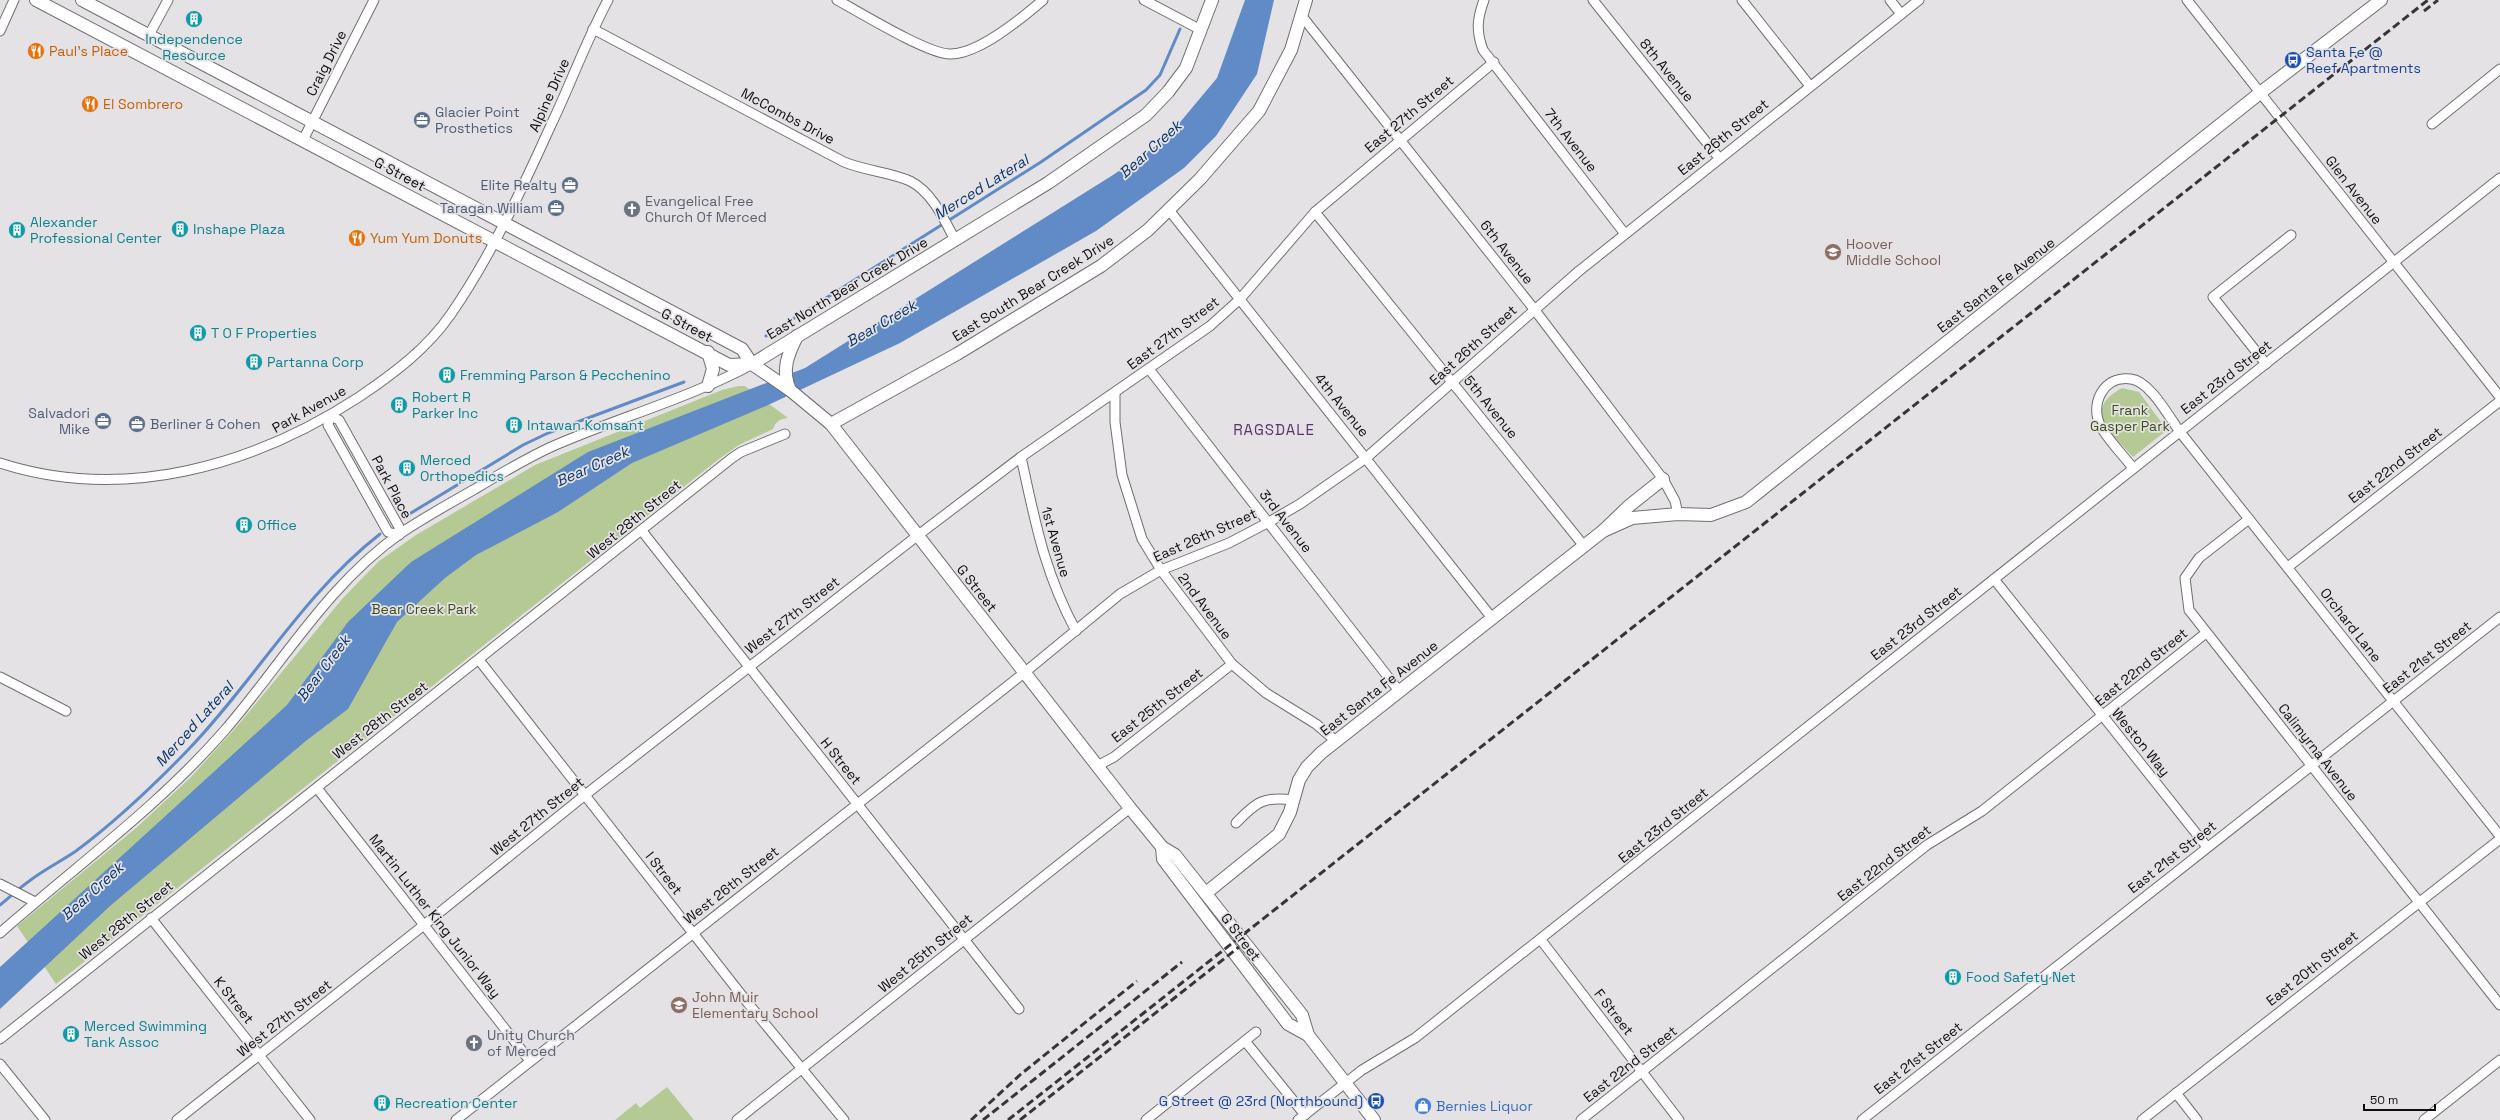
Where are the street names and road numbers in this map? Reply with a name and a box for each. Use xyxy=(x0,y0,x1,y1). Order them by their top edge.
street label: Craig Drive xyxy=(302,27,350,99)
street label: 8th Avenue xyxy=(1636,35,1698,105)
street label: Alpine Drive xyxy=(525,55,573,135)
street label: East 27th Street xyxy=(1361,72,1457,156)
street label: McCombs Drive xyxy=(738,84,838,148)
street label: East 26th Street xyxy=(1674,95,1772,179)
street label: 7th Avenue xyxy=(1541,105,1601,175)
street label: Glen Avenue xyxy=(2322,152,2386,228)
street label: G Street xyxy=(371,153,429,195)
street label: 6th Avenue xyxy=(1476,216,1538,288)
street label: East South Bear Creek Drive xyxy=(949,231,1117,345)
street label: East North Bear Creek Drive xyxy=(764,233,930,343)
street label: East Santa Fe Avenue xyxy=(1933,233,2059,337)
street label: East 27th Street xyxy=(1123,292,1223,374)
street label: East 26th Street xyxy=(1426,301,1520,389)
street label: G Street xyxy=(658,304,716,346)
street label: East 23rd Street xyxy=(2177,336,2275,418)
street label: 4th Avenue xyxy=(1311,370,1373,440)
street label: 5th Avenue xyxy=(1460,372,1522,442)
street label: Park Avenue xyxy=(269,381,349,437)
street label: East 22nd Street xyxy=(2345,423,2445,507)
street label: Park Place xyxy=(368,452,416,522)
street label: West 28th Street xyxy=(583,475,685,563)
street label: 3rd Avenue xyxy=(1256,486,1316,556)
street label: East 26th Street xyxy=(1150,504,1260,566)
street label: 1st Avenue xyxy=(1037,505,1075,579)
street label: G Street xyxy=(953,561,1001,615)
street label: 2nd Avenue xyxy=(1174,569,1236,643)
street label: West 27th Street xyxy=(741,572,843,658)
street label: East 23rd Street xyxy=(1867,582,1965,664)
street label: Orchard Lane xyxy=(2316,584,2386,666)
street label: East 21st Street xyxy=(2379,617,2475,697)
street label: East 22nd Street xyxy=(2091,624,2191,710)
street label: East Santa Fe Avenue xyxy=(1316,636,1442,740)
street label: East 25th Street xyxy=(1108,664,1206,746)
street label: West 28th Street xyxy=(329,677,431,763)
street label: Calimyrna Avenue xyxy=(2274,700,2362,804)
street label: Weston Way xyxy=(2108,704,2174,780)
street label: H Street xyxy=(817,734,865,788)
street label: West 27th Street xyxy=(487,773,587,859)
street label: East 23rd Street xyxy=(1614,783,1712,867)
street label: East 21st Street xyxy=(2124,817,2220,897)
street label: East 22nd Street xyxy=(1834,821,1934,905)
street label: Martin Luther King Junior Way xyxy=(365,830,505,1002)
street label: West 26th Street xyxy=(680,842,782,928)
street label: I Street xyxy=(642,848,686,898)
street label: West 28th Street xyxy=(75,876,177,964)
street label: G Street xyxy=(1217,909,1265,965)
street label: West 25th Street xyxy=(874,910,976,996)
street label: East 20th Street xyxy=(2262,926,2362,1010)
street label: K Street xyxy=(210,973,258,1027)
street label: West 27th Street xyxy=(233,975,335,1061)
street label: F Street xyxy=(1590,985,1638,1039)
street label: East 21st Street xyxy=(1870,1018,1966,1098)
street label: East 22nd Street xyxy=(1580,1022,1680,1106)

